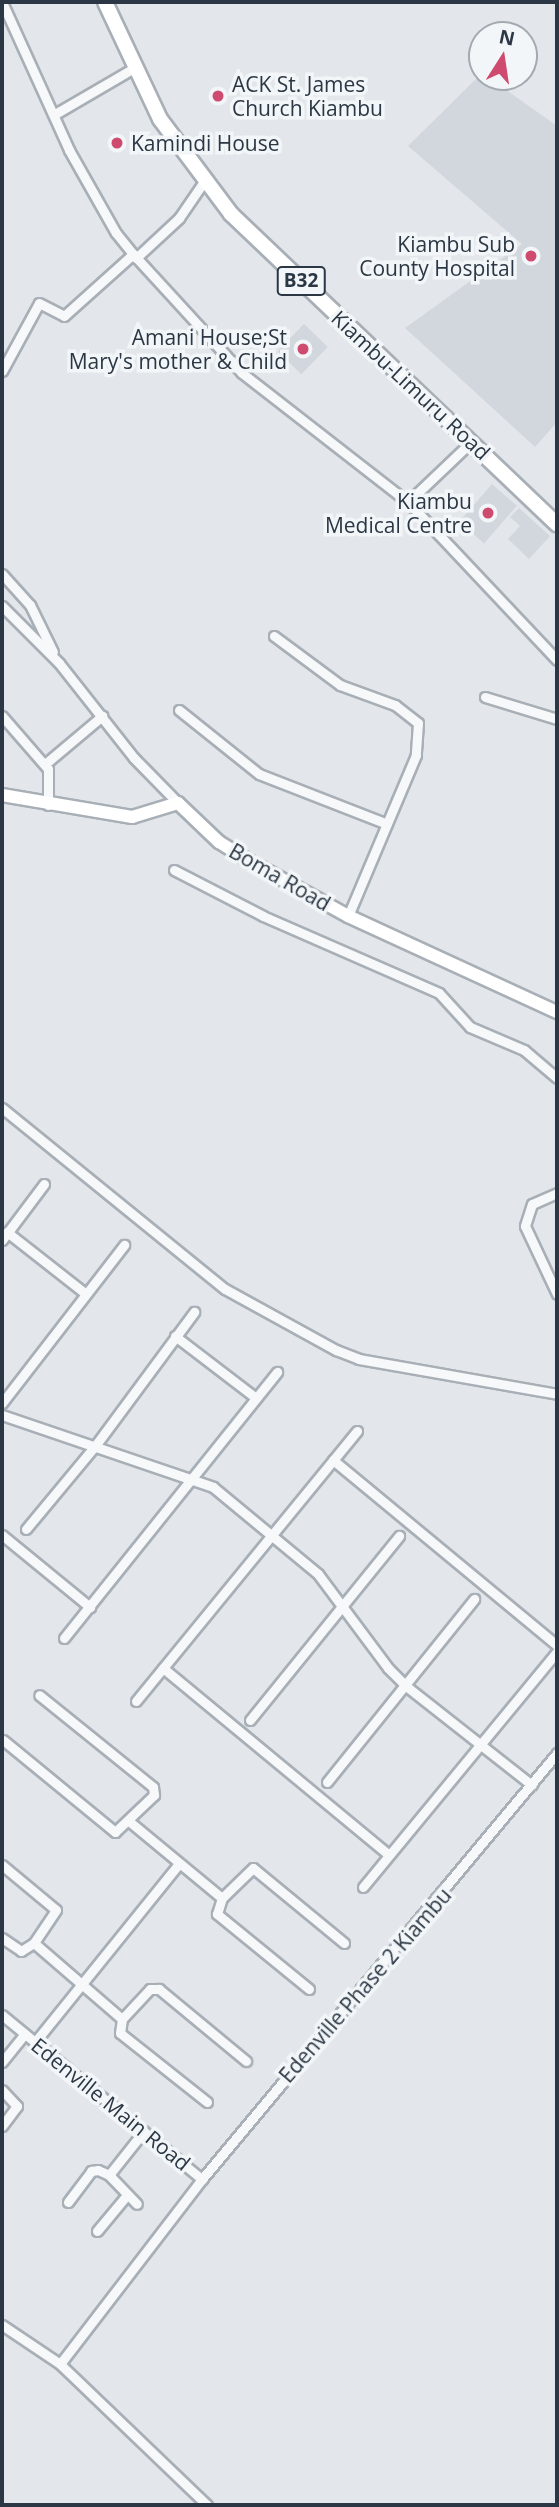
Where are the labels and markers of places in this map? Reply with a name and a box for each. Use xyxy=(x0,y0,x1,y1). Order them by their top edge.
place label: ACK St. James Church Kiambu xyxy=(232,71,383,121)
marker: ACK St. James Church Kiambu xyxy=(210,88,226,104)
place label: Kamindi House xyxy=(131,130,280,156)
marker: Kamindi House xyxy=(109,135,125,151)
place label: Kiambu Sub County Hospital xyxy=(359,231,515,281)
marker: Kiambu Sub County Hospital xyxy=(521,246,541,266)
place label: Amani House;St Mary's mother & Child xyxy=(69,324,287,374)
marker: Amani House;St Mary's mother & Child xyxy=(293,339,313,359)
place label: Kiambu Medical Centre xyxy=(325,488,472,538)
marker: Kiambu Medical Centre xyxy=(478,503,498,523)

